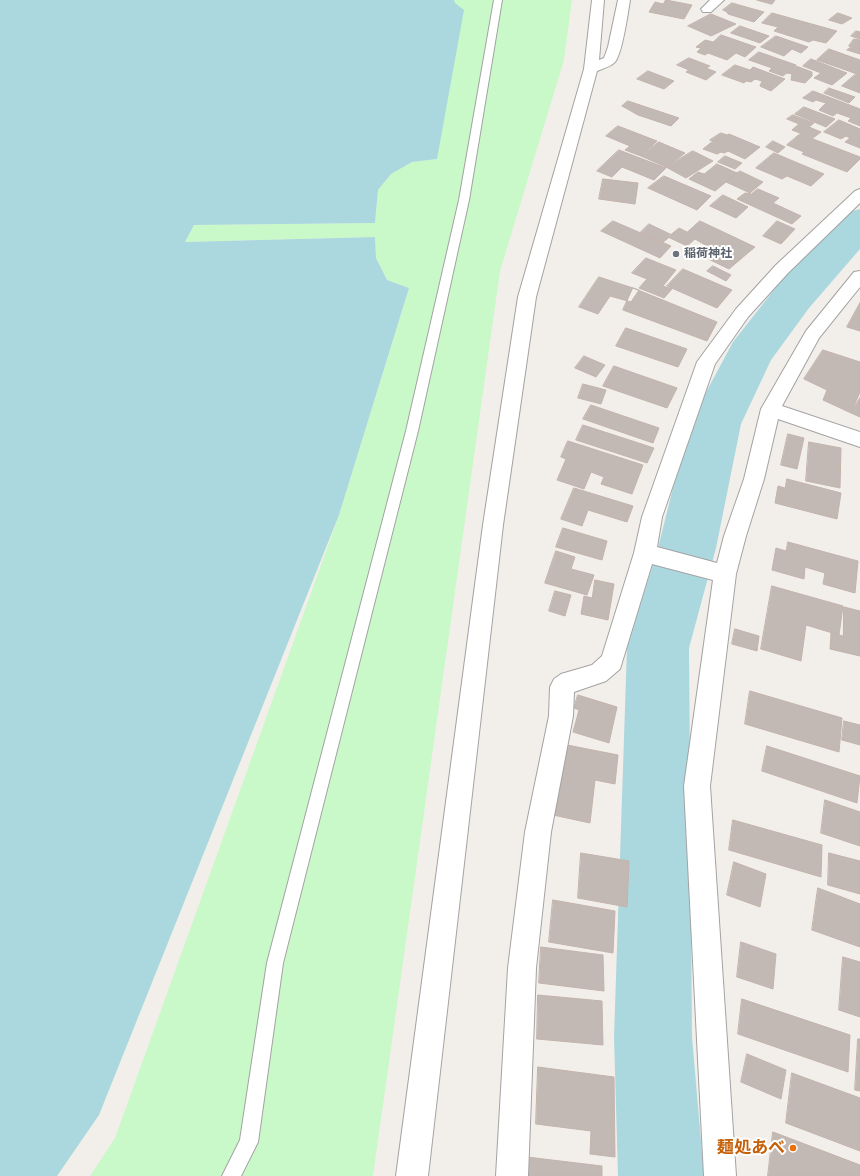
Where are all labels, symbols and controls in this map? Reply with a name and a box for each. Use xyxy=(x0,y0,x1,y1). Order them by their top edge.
place label: 稲荷神社 xyxy=(684,247,732,261)
marker: 稲荷神社 xyxy=(671,249,681,259)
place label: 麺処あべ xyxy=(717,1138,785,1158)
marker: 麺処あべ xyxy=(788,1143,798,1153)

